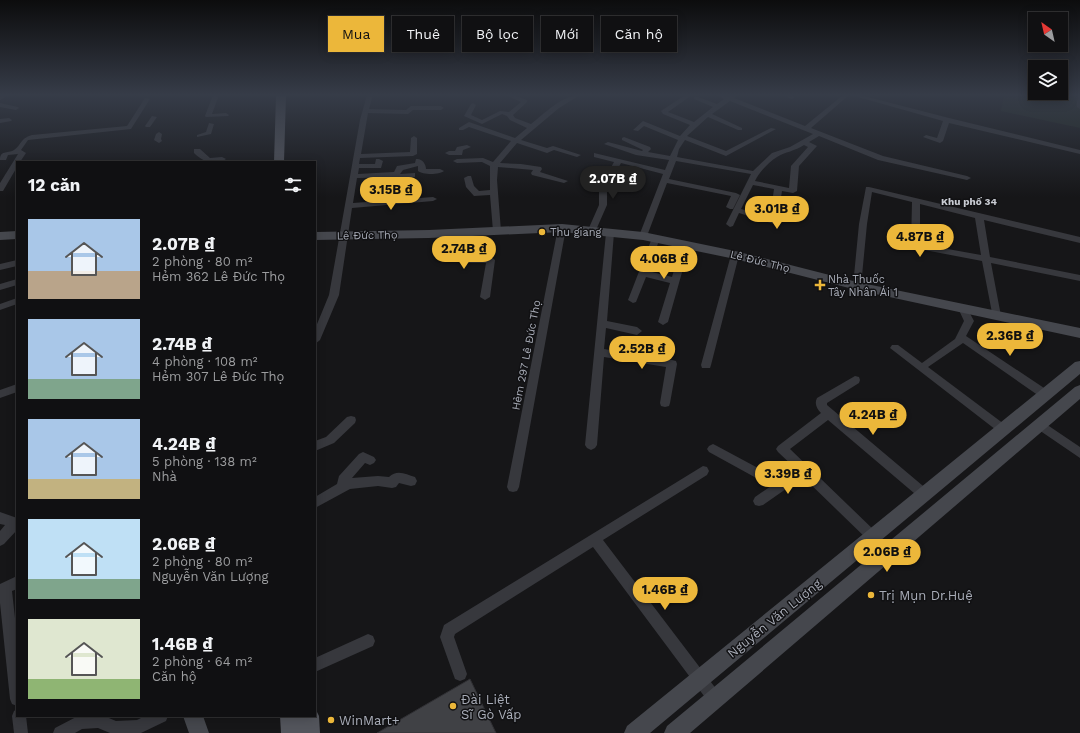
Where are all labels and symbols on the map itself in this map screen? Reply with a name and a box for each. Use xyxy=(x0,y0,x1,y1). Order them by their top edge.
north arrow xyxy=(1028,12,1068,52)
pin: 2.07B ₫ xyxy=(576,166,650,200)
pin: 3.15B ₫ xyxy=(354,177,428,211)
pin: 3.01B ₫ xyxy=(740,196,814,230)
district label: Khu phố 34 xyxy=(941,196,997,207)
pin: 4.87B ₫ xyxy=(883,224,957,258)
place label: Thu giang xyxy=(550,226,602,239)
marker: Thu giang xyxy=(537,227,547,237)
street label: Lê Đức Thọ xyxy=(336,228,398,243)
pin: 2.74B ₫ xyxy=(427,236,501,270)
pin: 4.06B ₫ xyxy=(627,246,701,280)
street label: Lê Đức Thọ xyxy=(729,248,791,275)
place label: Nhà Thuốc Tây Nhân Ái 1 xyxy=(828,273,898,299)
marker: Nhà Thuốc Tây Nhân Ái 1 xyxy=(815,280,825,290)
street label: Hẻm 297 Lê Đức Thọ xyxy=(509,299,544,411)
pin: 2.36B ₫ xyxy=(973,323,1047,357)
pin: 2.52B ₫ xyxy=(605,336,679,370)
pin: 4.24B ₫ xyxy=(836,402,910,436)
pin: 3.39B ₫ xyxy=(751,461,825,495)
pin: 2.06B ₫ xyxy=(850,539,924,573)
street label: Nguyễn Văn Lượng xyxy=(724,575,824,661)
pin: 1.46B ₫ xyxy=(628,577,702,611)
place label: Trị Mụn Dr.Huệ xyxy=(879,588,973,603)
marker: Trị Mụn Dr.Huệ xyxy=(866,590,876,600)
place label: Đài Liệt Sĩ Gò Vấp xyxy=(461,692,522,722)
marker: Đài Liệt Sĩ Gò Vấp xyxy=(448,701,458,711)
place label: WinMart+ xyxy=(339,713,400,728)
marker: WinMart+ xyxy=(326,715,336,725)

